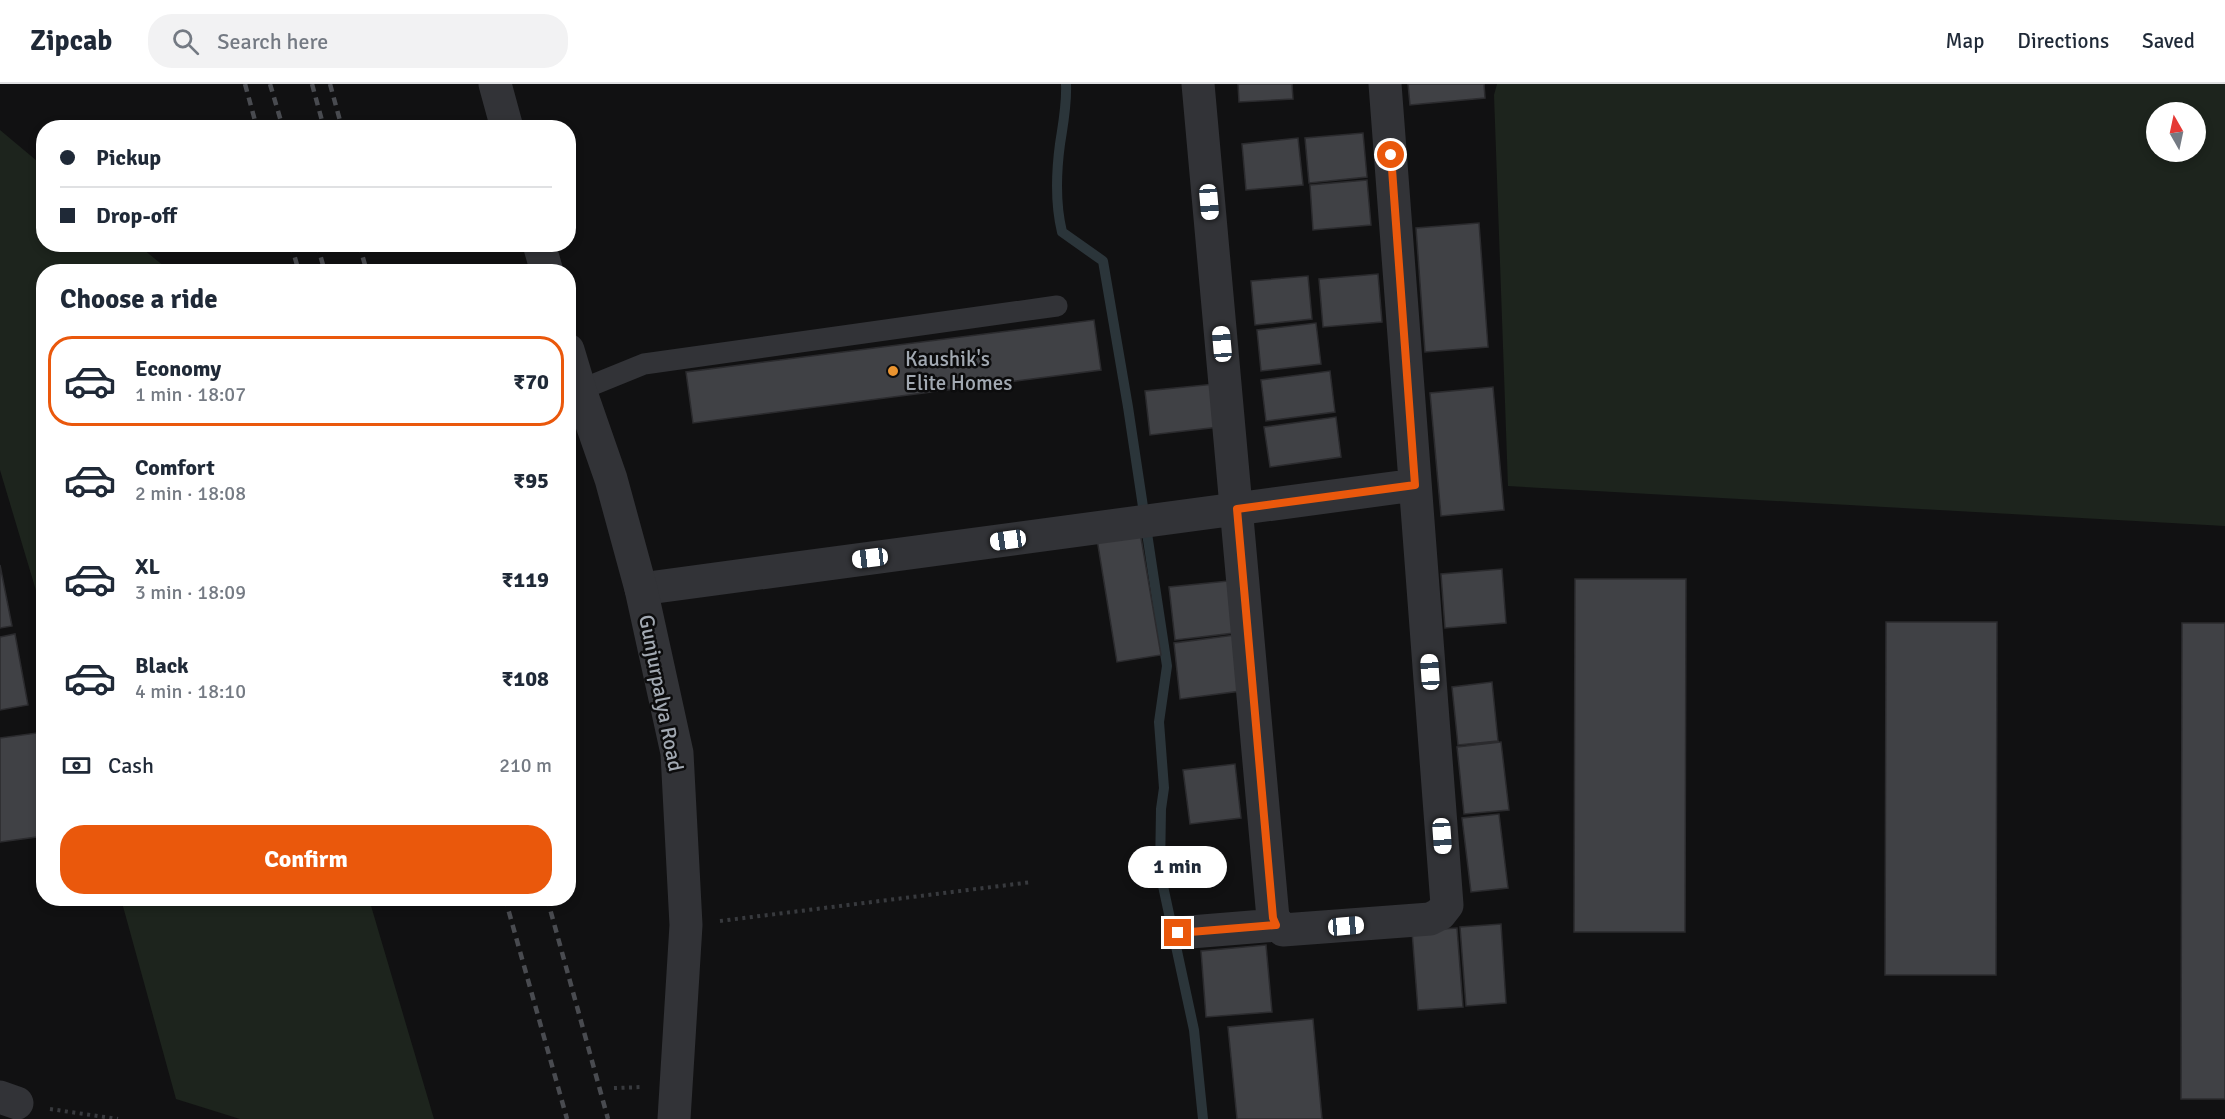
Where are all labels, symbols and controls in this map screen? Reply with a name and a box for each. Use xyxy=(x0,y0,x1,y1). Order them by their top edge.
search box xyxy=(148,14,568,68)
text: Zipcab xyxy=(30,24,112,58)
icon: search xyxy=(169,25,202,58)
text: Search here xyxy=(217,28,328,55)
text: Map xyxy=(1946,28,1984,54)
text: Directions xyxy=(2017,28,2109,54)
text: Saved xyxy=(2142,28,2195,54)
north arrow xyxy=(2146,102,2206,162)
map controls xyxy=(2146,102,2206,162)
route start xyxy=(1377,141,1404,168)
text: Pickup xyxy=(96,144,161,171)
car xyxy=(1198,183,1220,221)
text: Drop-off xyxy=(96,202,177,229)
text: Choose a ride xyxy=(60,283,218,316)
car xyxy=(1211,325,1233,363)
place label: Kaushik's Elite Homes xyxy=(905,346,1012,396)
icon: car xyxy=(63,354,117,408)
text: Economy xyxy=(135,355,221,382)
marker: Kaushik's Elite Homes xyxy=(886,364,900,378)
text: ₹70 xyxy=(513,368,549,395)
text: 1 min · 18:07 xyxy=(135,382,246,407)
icon: car xyxy=(63,453,117,507)
text: Comfort xyxy=(135,454,215,481)
text: ₹95 xyxy=(513,467,549,494)
text: 2 min · 18:08 xyxy=(135,481,246,506)
car xyxy=(989,529,1027,551)
car xyxy=(851,547,889,569)
icon: car xyxy=(63,552,117,606)
text: XL xyxy=(135,553,160,580)
text: ₹119 xyxy=(501,566,549,593)
text: 3 min · 18:09 xyxy=(135,580,246,605)
street label: Gunjurpalya Road xyxy=(633,612,689,774)
icon: car xyxy=(63,651,117,705)
text: Black xyxy=(135,652,189,679)
car xyxy=(1420,653,1440,691)
text: ₹108 xyxy=(501,665,549,692)
text: 4 min · 18:10 xyxy=(135,679,246,704)
icon: cash xyxy=(60,749,93,782)
text: Cash xyxy=(108,752,154,779)
text: 210 m xyxy=(499,753,552,778)
car xyxy=(1432,817,1452,855)
button: Confirm xyxy=(60,825,552,894)
callout: 1 min xyxy=(1128,846,1228,888)
text: 1 min xyxy=(1153,854,1202,879)
car xyxy=(1327,915,1365,937)
route end xyxy=(1164,919,1191,946)

